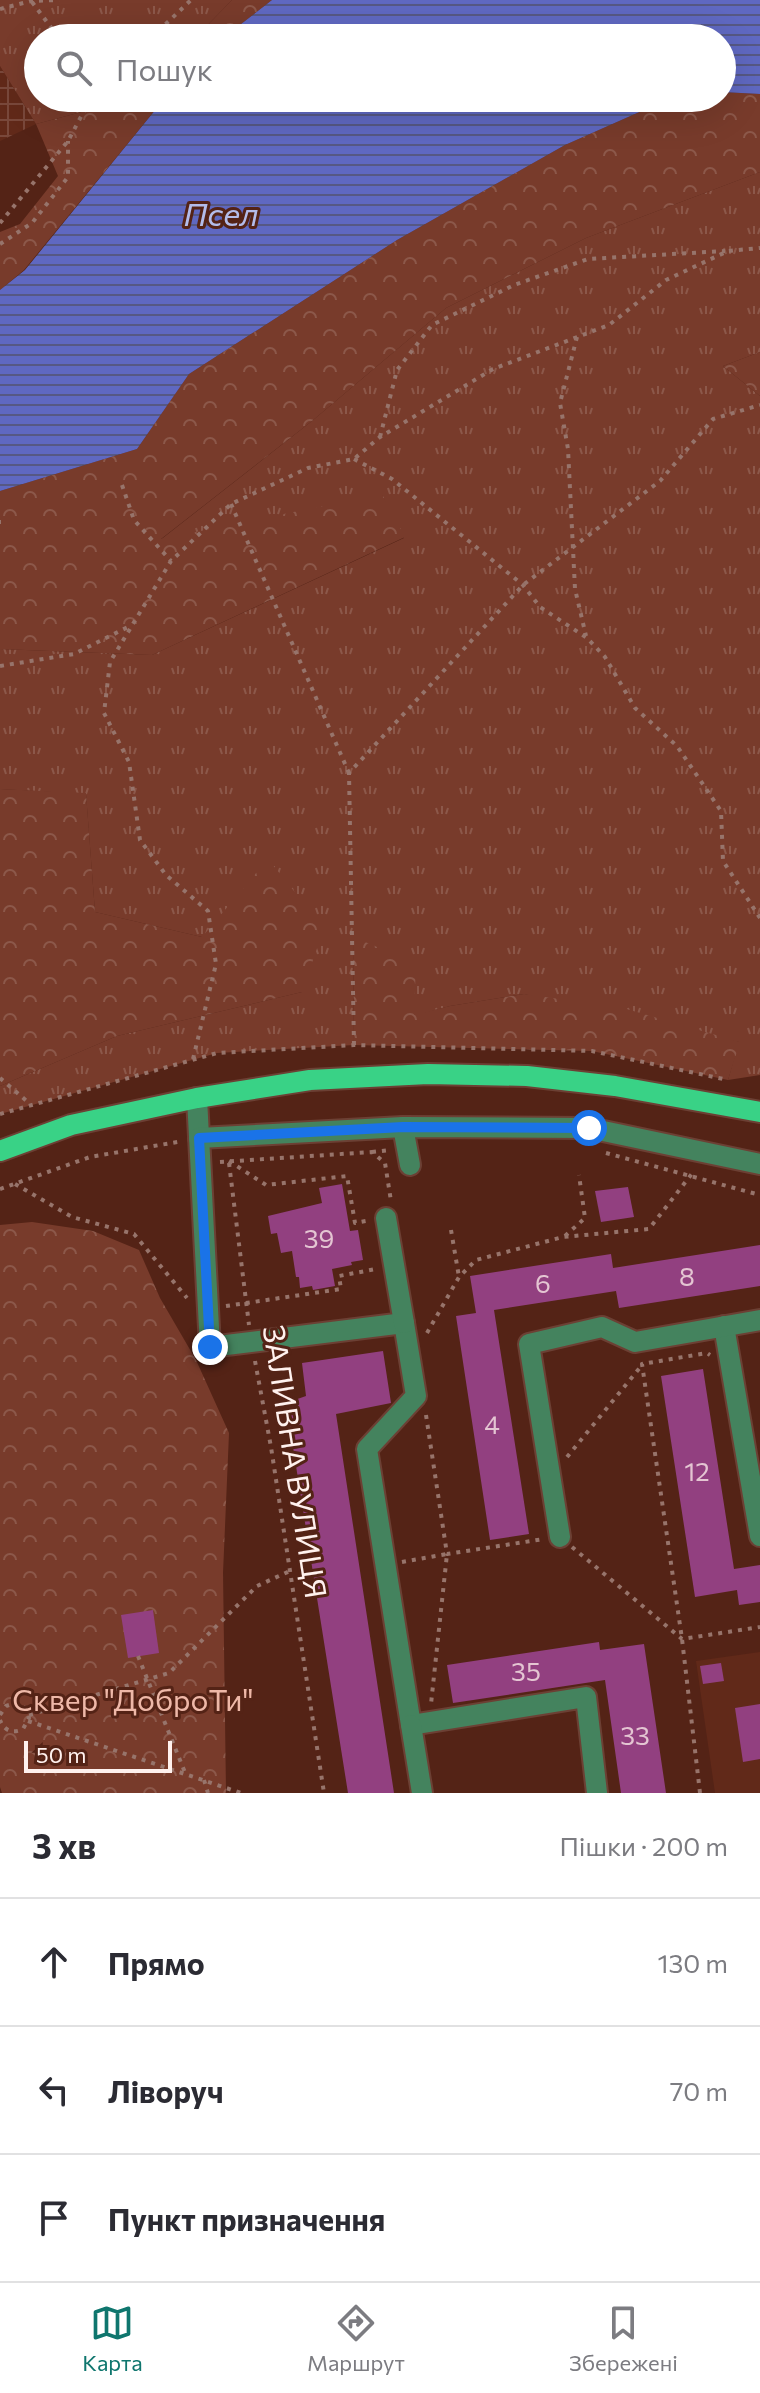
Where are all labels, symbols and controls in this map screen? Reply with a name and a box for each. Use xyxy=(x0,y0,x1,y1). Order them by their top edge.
search box xyxy=(24,24,736,112)
icon: search xyxy=(52,46,96,90)
text: Пошук xyxy=(116,50,213,87)
water label: Псел xyxy=(183,193,259,233)
route start xyxy=(571,1110,607,1146)
house number: 39 xyxy=(304,1222,334,1253)
house number: 8 xyxy=(679,1260,695,1291)
house number: 6 xyxy=(535,1267,551,1298)
street label: ЗАЛИВНА ВУЛИЦЯ xyxy=(257,1322,336,1601)
route end xyxy=(192,1329,228,1365)
house number: 4 xyxy=(484,1408,500,1439)
house number: 12 xyxy=(684,1455,710,1486)
house number: 35 xyxy=(511,1655,541,1686)
park label: Сквер "ДоброТи" xyxy=(12,1680,254,1717)
house number: 33 xyxy=(620,1719,650,1750)
scale bar xyxy=(24,1737,172,1773)
text: 50 m xyxy=(36,1741,86,1768)
text: 3 хв xyxy=(32,1824,96,1866)
text: Пішки · 200 m xyxy=(559,1830,728,1861)
icon: ahead xyxy=(32,1940,76,1984)
text: Прямо xyxy=(108,1944,205,1981)
text: 130 m xyxy=(657,1947,728,1978)
icon: left xyxy=(32,2068,76,2112)
text: Ліворуч xyxy=(108,2072,224,2109)
text: 70 m xyxy=(670,2075,728,2106)
icon: arrive xyxy=(32,2196,76,2240)
text: Пункт призначення xyxy=(108,2200,385,2237)
tab: Карта xyxy=(82,2301,143,2376)
tab: Маршрут xyxy=(307,2301,405,2376)
tab: Збережені xyxy=(569,2301,678,2376)

